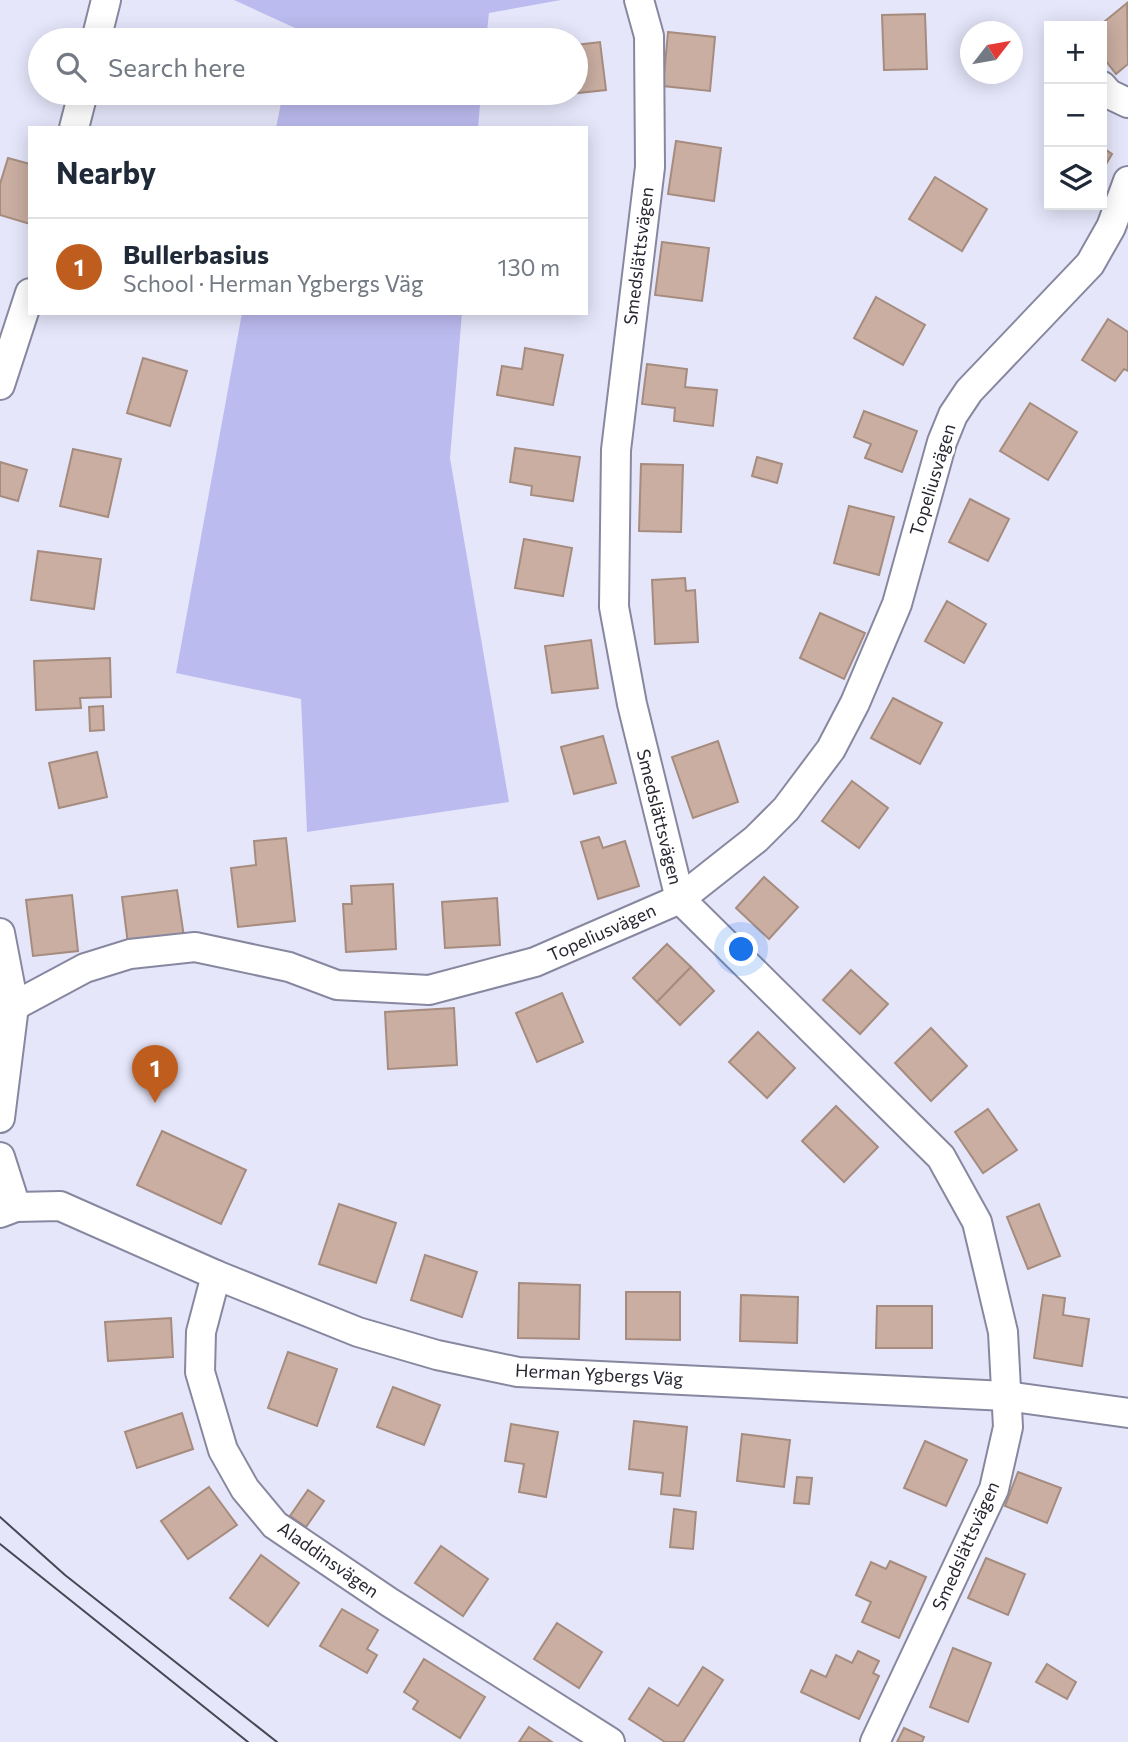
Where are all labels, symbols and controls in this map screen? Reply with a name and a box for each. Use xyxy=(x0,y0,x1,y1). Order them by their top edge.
north arrow xyxy=(960,21,1023,84)
map controls xyxy=(1044,21,1107,210)
button: + xyxy=(1044,21,1107,84)
search box xyxy=(28,28,588,105)
icon: search xyxy=(52,48,90,86)
text: Search here xyxy=(108,51,246,82)
button: − xyxy=(1044,84,1107,147)
button: layers xyxy=(1044,147,1107,210)
text: Nearby xyxy=(56,153,156,190)
street label: Smedslättsvägen xyxy=(619,186,657,326)
text: Bullerbasius xyxy=(123,238,269,269)
text: 1 xyxy=(74,253,84,281)
text: 130 m xyxy=(498,253,560,281)
text: School · Herman Ygbergs Väg xyxy=(123,269,423,297)
street label: Topeliusvägen xyxy=(905,421,960,538)
street label: Smedslättsvägen xyxy=(633,747,687,887)
street label: Topeliusvägen xyxy=(544,898,659,966)
your location xyxy=(724,932,758,966)
pin: 1 xyxy=(132,1045,178,1103)
street label: Herman Ygbergs Väg xyxy=(515,1359,684,1389)
street label: Smedslättsvägen xyxy=(927,1478,1003,1613)
street label: Aladdinsvägen xyxy=(274,1516,383,1602)

